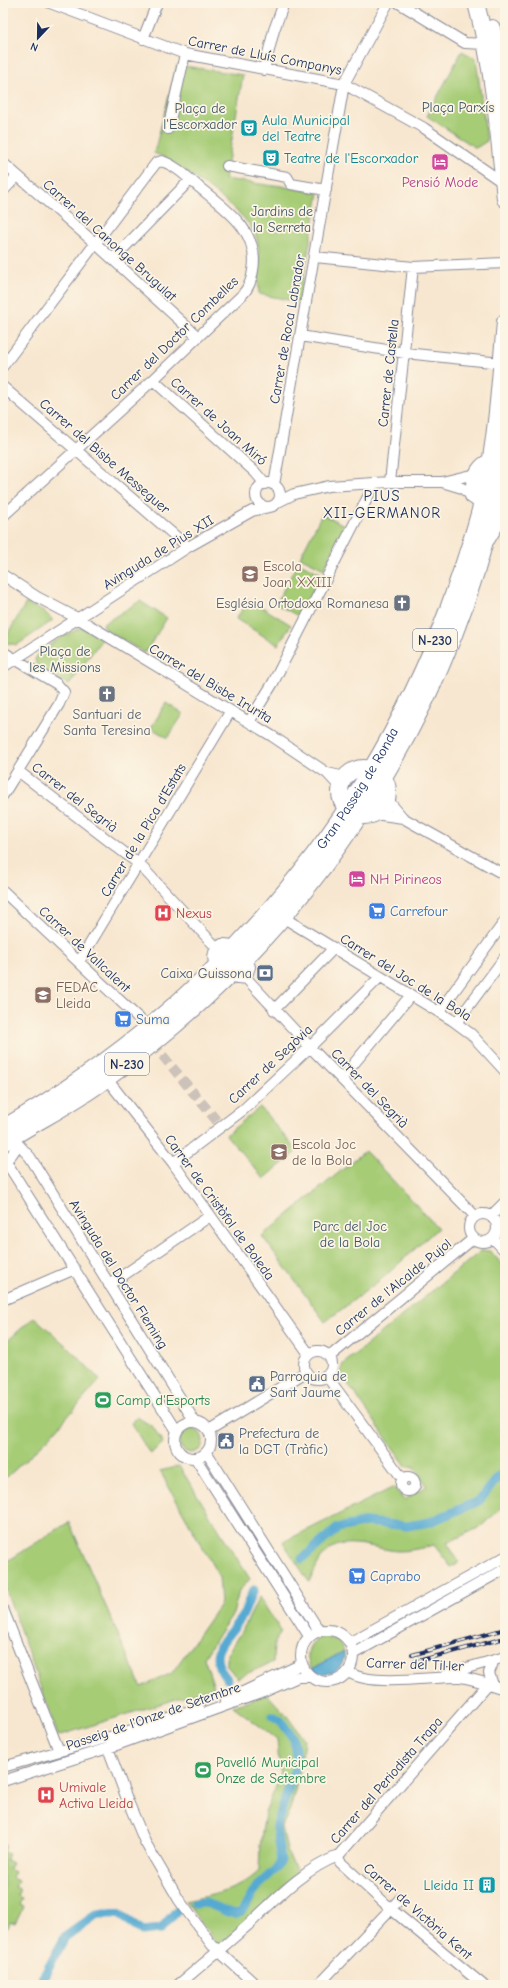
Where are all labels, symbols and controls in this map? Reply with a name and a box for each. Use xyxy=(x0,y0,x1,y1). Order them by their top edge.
north arrow xyxy=(18,18,58,58)
street label: Carrer de Lluís Companys xyxy=(187,32,343,79)
text: N xyxy=(29,39,40,54)
park label: Plaça Parxís xyxy=(422,99,494,116)
park label: Plaça de l'Escorxador xyxy=(163,100,237,133)
place label: Aula Municipal del Teatre xyxy=(262,112,350,145)
theatre icon: Aula Municipal del Teatre xyxy=(239,118,259,138)
theatre icon: Teatre de l'Escorxador xyxy=(261,148,281,168)
place label: Teatre de l'Escorxador xyxy=(284,150,419,167)
hotel icon: Pensió Mode xyxy=(430,152,450,172)
place label: Pensió Mode xyxy=(402,174,478,191)
street label: Carrer del Canonge Brugulat xyxy=(39,176,181,306)
park label: Jardins de la Serreta xyxy=(251,203,313,236)
street label: Carrer de Roca Labrador xyxy=(266,253,309,405)
street label: Carrer del Doctor Combelles xyxy=(107,273,242,404)
street label: Carrer de Castella xyxy=(374,318,403,428)
street label: Carrer de Joan Miró xyxy=(167,374,270,469)
street label: Carrer del Bisbe Messeguer xyxy=(36,395,174,518)
district label: PIUS XII-GERMANOR xyxy=(323,487,441,522)
street label: Avinguda de Pius XII xyxy=(100,512,217,593)
place label: Escola Joan XXIII xyxy=(263,558,332,591)
school or university icon: Escola Joan XXIII xyxy=(240,564,260,584)
church icon: Església Ortodoxa Romanesa xyxy=(392,593,412,613)
place label: Església Ortodoxa Romanesa xyxy=(216,595,389,612)
road number: N-230 xyxy=(413,629,457,651)
street label: Carrer del Bisbe Irurita xyxy=(146,640,275,727)
park label: Plaça de les Missions xyxy=(29,643,101,676)
church icon: Santuari de Santa Teresina xyxy=(97,684,117,704)
place label: Santuari de Santa Teresina xyxy=(63,706,151,739)
street label: Gran Passeig de Ronda xyxy=(313,725,402,853)
street label: Carrer del Segrià xyxy=(28,759,121,836)
street label: Carrer de la Pica d'Estats xyxy=(97,760,190,900)
hotel icon: NH Pirineos xyxy=(347,869,367,889)
place label: NH Pirineos xyxy=(370,871,442,888)
supermarket icon: Carrefour xyxy=(367,901,387,921)
street label: Carrer de Vallcalent xyxy=(35,903,135,997)
hospital icon: Nexus xyxy=(153,903,173,923)
place label: Carrefour xyxy=(390,903,448,920)
place label: Nexus xyxy=(176,905,212,922)
street label: Carrer del Joc de la Bola xyxy=(337,930,475,1025)
bank icon: Caixa Guissona xyxy=(255,963,275,983)
place label: Caixa Guissona xyxy=(160,965,252,982)
place label: FEDAC Lleida xyxy=(56,979,98,1012)
school or university icon: FEDAC Lleida xyxy=(33,985,53,1005)
supermarket icon: Suma xyxy=(113,1009,133,1029)
place label: Suma xyxy=(136,1011,170,1028)
street label: Carrer de Segòvia xyxy=(225,1021,316,1108)
street label: Carrer del Segrià xyxy=(327,1045,412,1132)
road number: N-230 xyxy=(105,1053,149,1075)
street label: Carrer de Cristòfol de Boleda xyxy=(161,1131,278,1283)
place label: Escola Joc de la Bola xyxy=(292,1136,356,1169)
school or university icon: Escola Joc de la Bola xyxy=(269,1142,289,1162)
street label: Avinguda del Doctor Fleming xyxy=(65,1196,172,1352)
park label: Parc del Joc de la Bola xyxy=(313,1218,387,1251)
street label: Carrer de l'Alcalde Pujol xyxy=(332,1235,455,1340)
place label: Parroquia de Sant Jaume xyxy=(270,1368,347,1401)
public building icon: Parroquia de Sant Jaume xyxy=(247,1374,267,1394)
sports icon: Camp d'Esports xyxy=(93,1390,113,1410)
place label: Camp d'Esports xyxy=(116,1392,210,1409)
place label: Prefectura de la DGT (Tràfic) xyxy=(239,1425,328,1458)
public building icon: Prefectura de la DGT (Tràfic) xyxy=(216,1431,236,1451)
supermarket icon: Caprabo xyxy=(347,1566,367,1586)
place label: Caprabo xyxy=(370,1568,421,1585)
street label: Carrer del Til·ler xyxy=(366,1654,465,1675)
street label: Passeig de l'Onze de Setembre xyxy=(64,1679,243,1754)
street label: Carrer del Periodista Trapa xyxy=(327,1713,446,1847)
place label: Pavelló Municipal Onze de Setembre xyxy=(216,1754,326,1787)
sports icon: Pavelló Municipal Onze de Setembre xyxy=(193,1760,213,1780)
place label: Umivale Activa Lleida xyxy=(59,1779,133,1812)
hospital icon: Umivale Activa Lleida xyxy=(36,1785,56,1805)
street label: Carrer de Victòria Kent xyxy=(360,1859,476,1964)
building icon: Lleida II xyxy=(477,1875,497,1895)
place label: Lleida II xyxy=(423,1877,474,1894)

